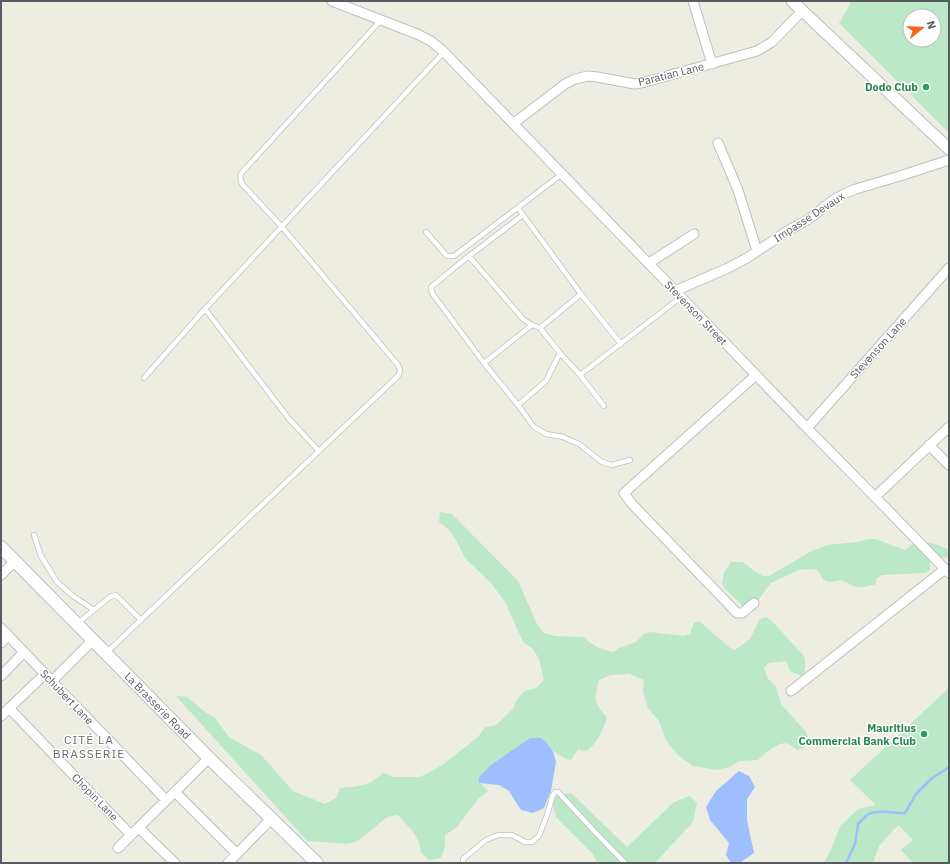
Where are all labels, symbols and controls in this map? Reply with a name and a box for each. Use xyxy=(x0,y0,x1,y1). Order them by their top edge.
north arrow xyxy=(902,8,942,48)
text: N xyxy=(924,19,939,31)
street label: Paratian Lane xyxy=(637,59,705,89)
place label: Dodo Club xyxy=(865,80,918,94)
marker: Dodo Club xyxy=(921,82,931,92)
street label: Impasse Devaux xyxy=(771,189,848,245)
street label: Stevenson Street xyxy=(662,278,730,348)
street label: Stevenson Lane xyxy=(847,314,909,382)
street label: Schubert Lane xyxy=(37,667,97,727)
street label: La Brasserie Road xyxy=(121,669,194,742)
place label: Mauritius Commercial Bank Club xyxy=(799,721,916,748)
marker: Mauritius Commercial Bank Club xyxy=(919,729,929,739)
district label: CITÉ LA BRASSERIE xyxy=(53,732,125,761)
street label: Chopin Lane xyxy=(69,770,121,824)

